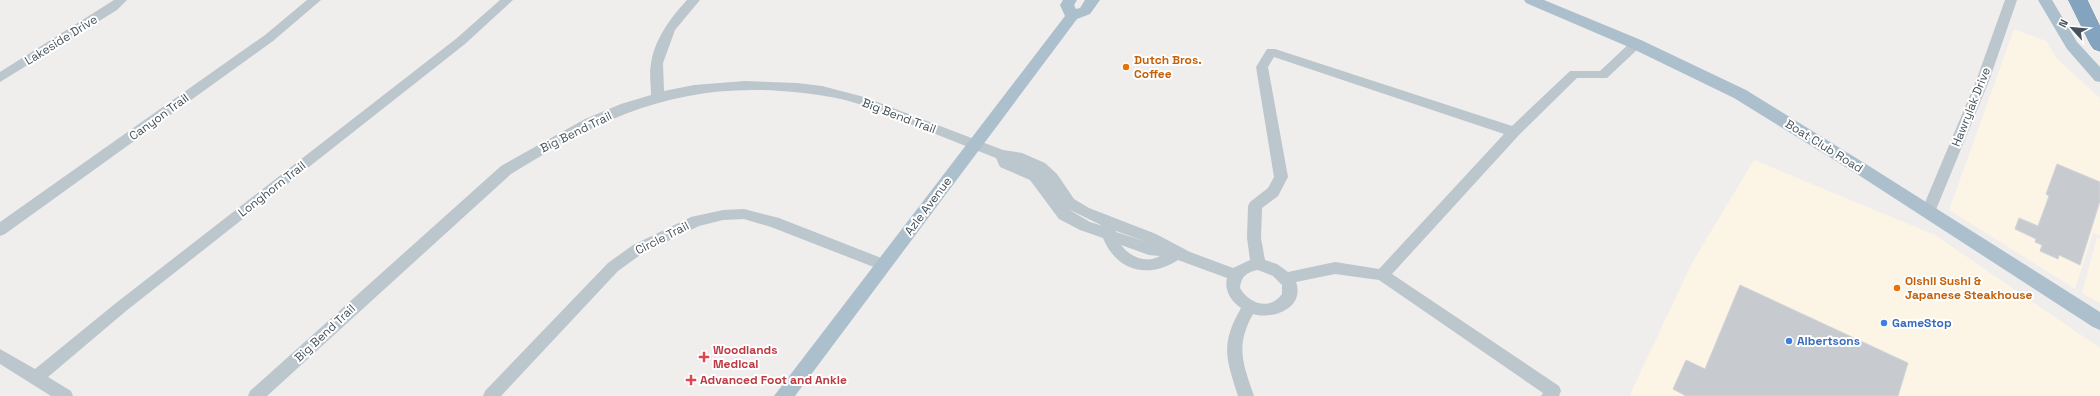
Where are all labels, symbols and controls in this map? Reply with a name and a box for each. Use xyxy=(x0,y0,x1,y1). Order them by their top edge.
north arrow xyxy=(2052,8,2092,48)
street label: Lakeside Drive xyxy=(22,11,100,69)
text: N xyxy=(2055,17,2071,30)
place label: Dutch Bros. Coffee xyxy=(1134,52,1202,82)
marker: Dutch Bros. Coffee xyxy=(1121,62,1131,72)
street label: Hawrylak Drive xyxy=(1948,65,1994,149)
street label: Canyon Trail xyxy=(126,90,192,144)
street label: Big Bend Trail xyxy=(860,95,938,137)
street label: Big Bend Trail xyxy=(538,108,614,156)
street label: Boat Club Road xyxy=(1782,116,1866,176)
street label: Longhorn Trail xyxy=(235,158,309,220)
street label: Azle Avenue xyxy=(901,174,955,238)
street label: Circle Trail xyxy=(632,218,692,258)
place label: Oishii Sushi & Japanese Steakhouse xyxy=(1905,273,2033,303)
marker: Oishii Sushi & Japanese Steakhouse xyxy=(1892,283,1902,293)
street label: Big Bend Trail xyxy=(291,301,359,365)
place label: GameStop xyxy=(1892,315,1952,331)
marker: GameStop xyxy=(1879,318,1889,328)
place label: Albertsons xyxy=(1797,333,1860,349)
marker: Albertsons xyxy=(1784,336,1794,346)
place label: Woodlands Medical xyxy=(713,342,778,372)
marker: Woodlands Medical xyxy=(698,351,710,363)
place label: Advanced Foot and Ankle xyxy=(700,372,847,388)
marker: Advanced Foot and Ankle xyxy=(685,374,697,386)

